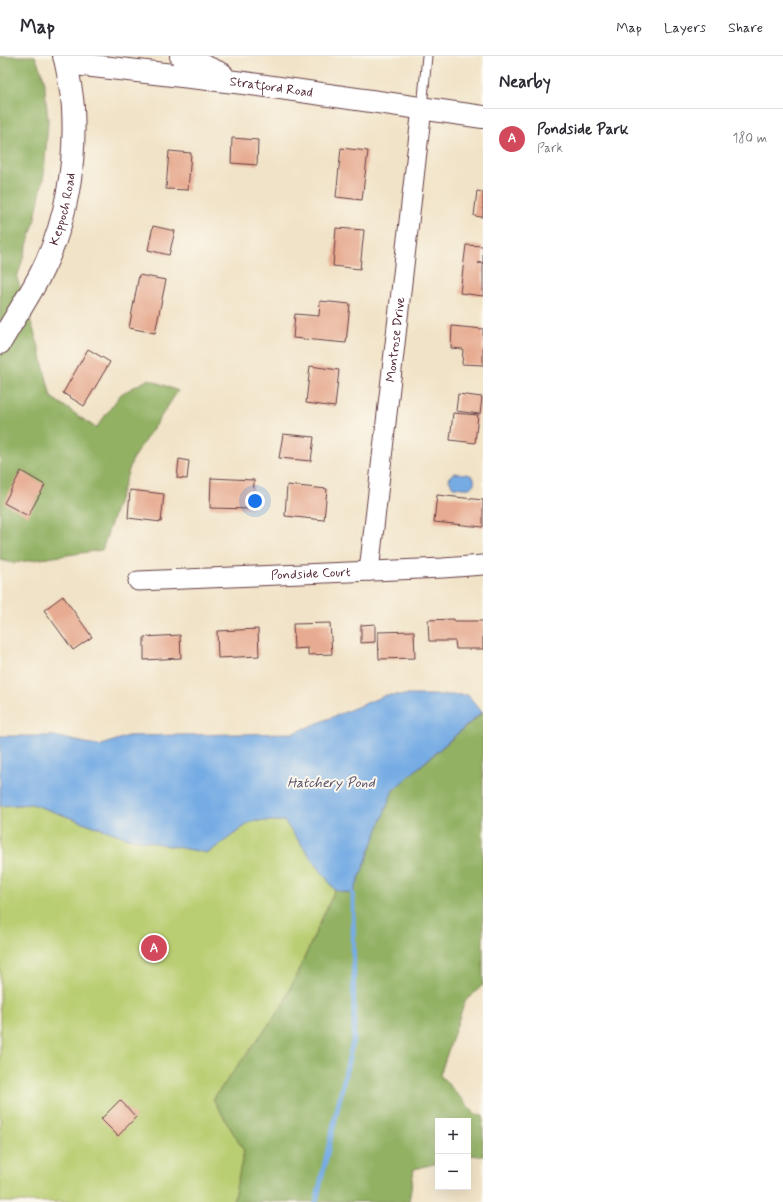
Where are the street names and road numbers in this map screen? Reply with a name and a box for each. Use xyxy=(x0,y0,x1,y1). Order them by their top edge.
street label: Stratford Road xyxy=(229,73,314,101)
street label: Keppoch Road xyxy=(45,172,79,248)
street label: Montrose Drive xyxy=(382,296,409,383)
street label: Pondside Court xyxy=(271,563,351,584)

